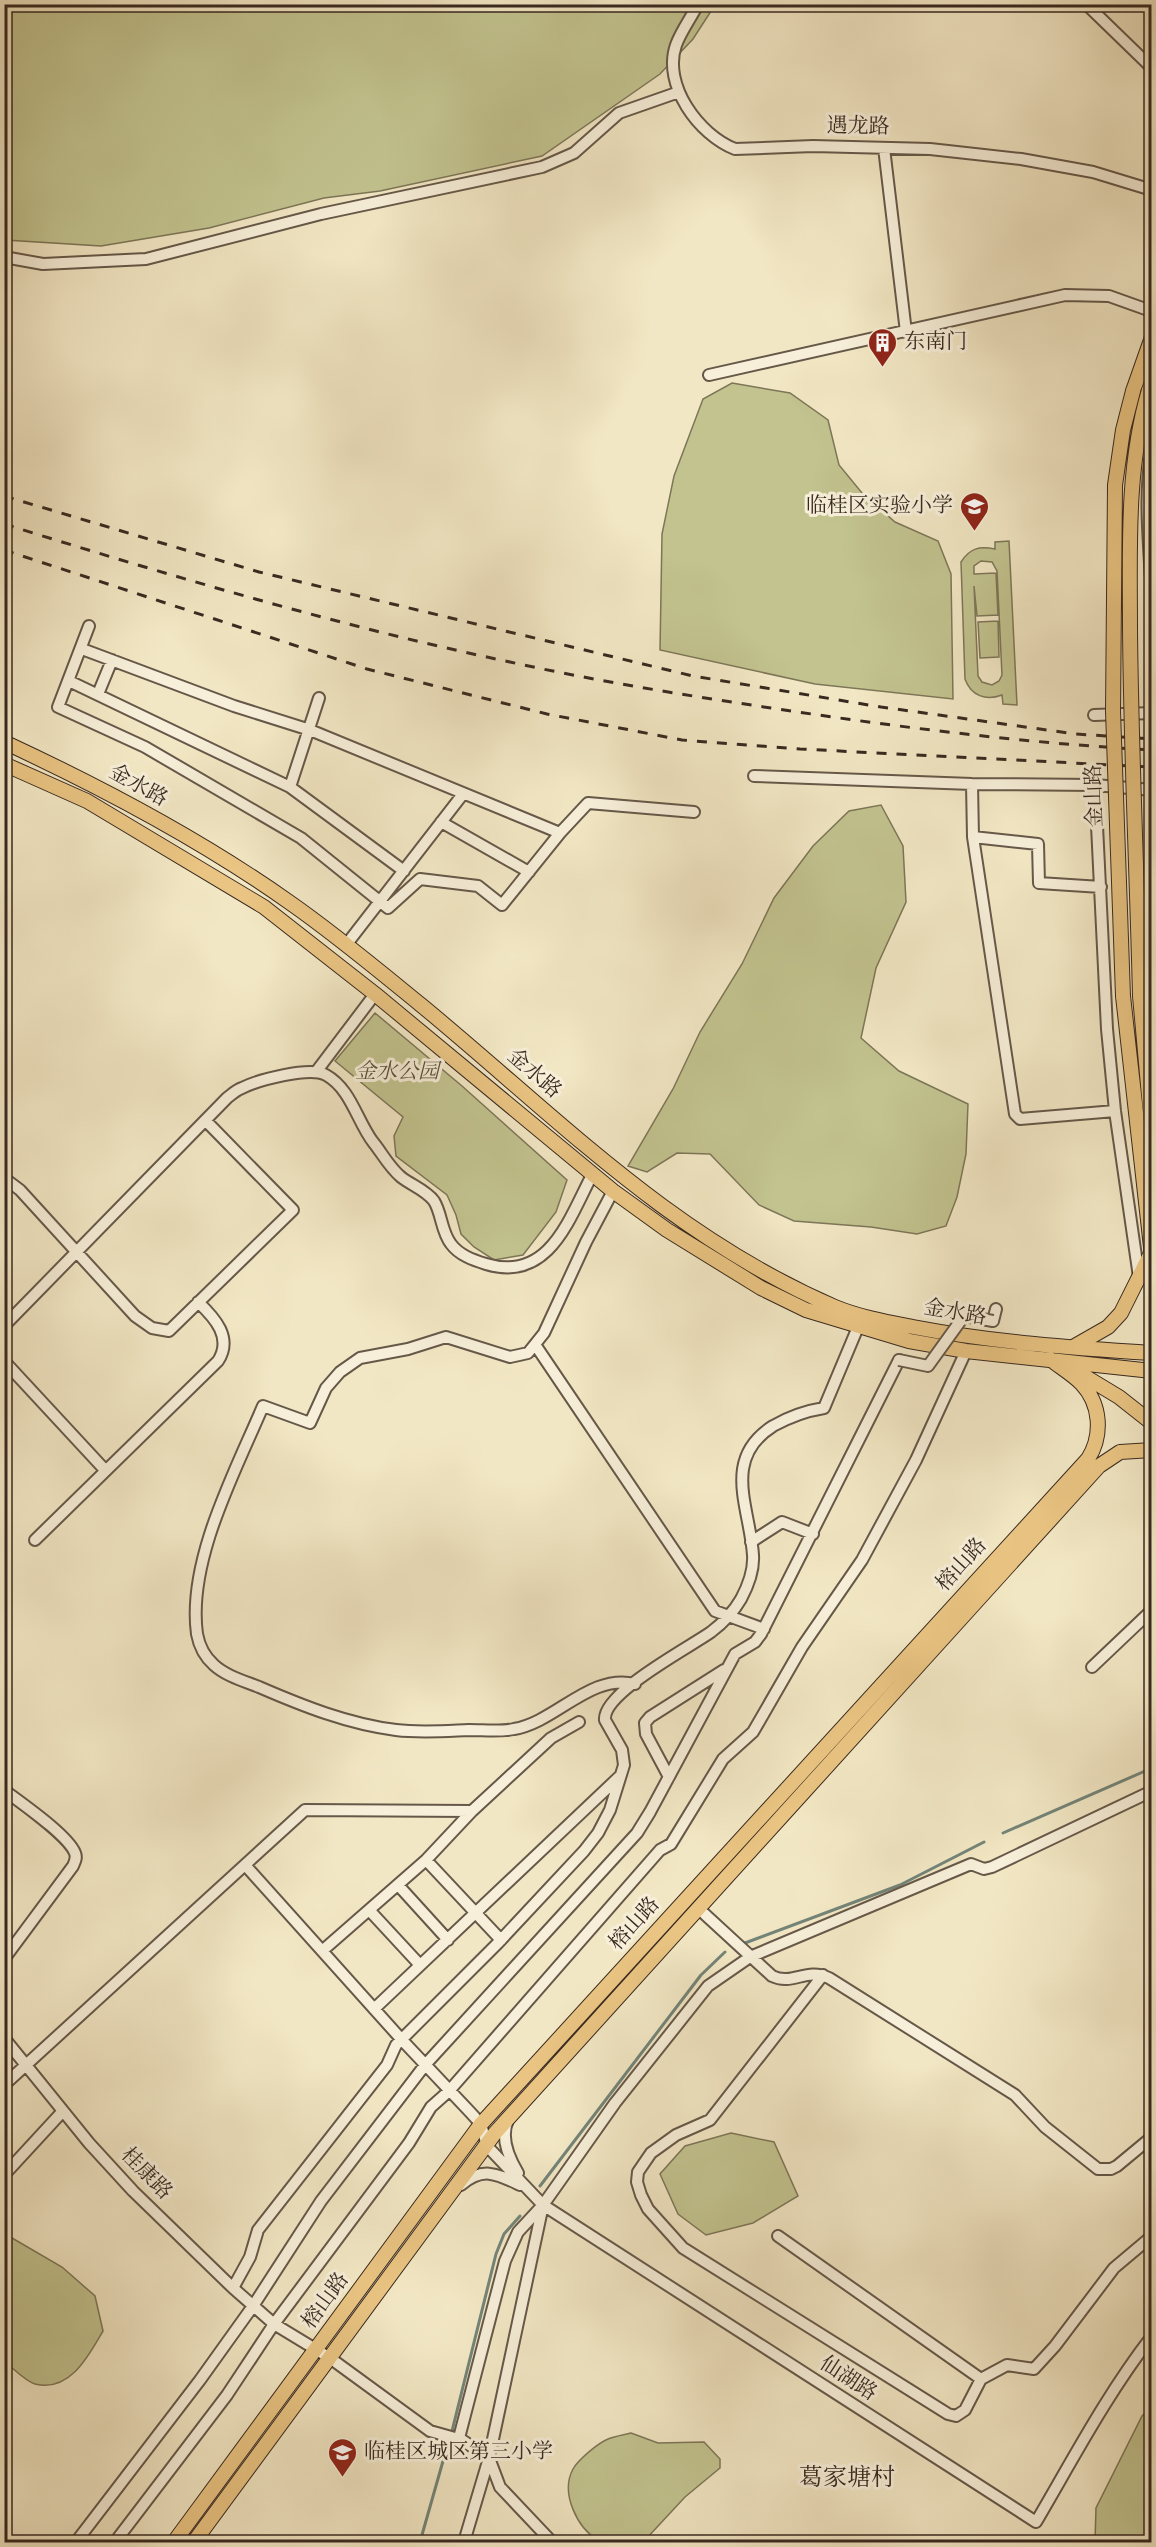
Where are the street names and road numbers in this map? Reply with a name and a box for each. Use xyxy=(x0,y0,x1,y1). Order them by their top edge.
street label: 遇龙路 xyxy=(826,113,890,141)
street label: 金水路 xyxy=(104,759,172,813)
street label: 金山路 xyxy=(1080,764,1110,828)
street label: 金水路 xyxy=(501,1043,567,1105)
street label: 金水路 xyxy=(922,1294,988,1332)
street label: 榕山路 xyxy=(931,1533,993,1597)
street label: 榕山路 xyxy=(604,1892,666,1956)
street label: 桂康路 xyxy=(114,2142,178,2206)
street label: 榕山路 xyxy=(297,2268,355,2334)
street label: 仙湖路 xyxy=(814,2351,882,2407)

